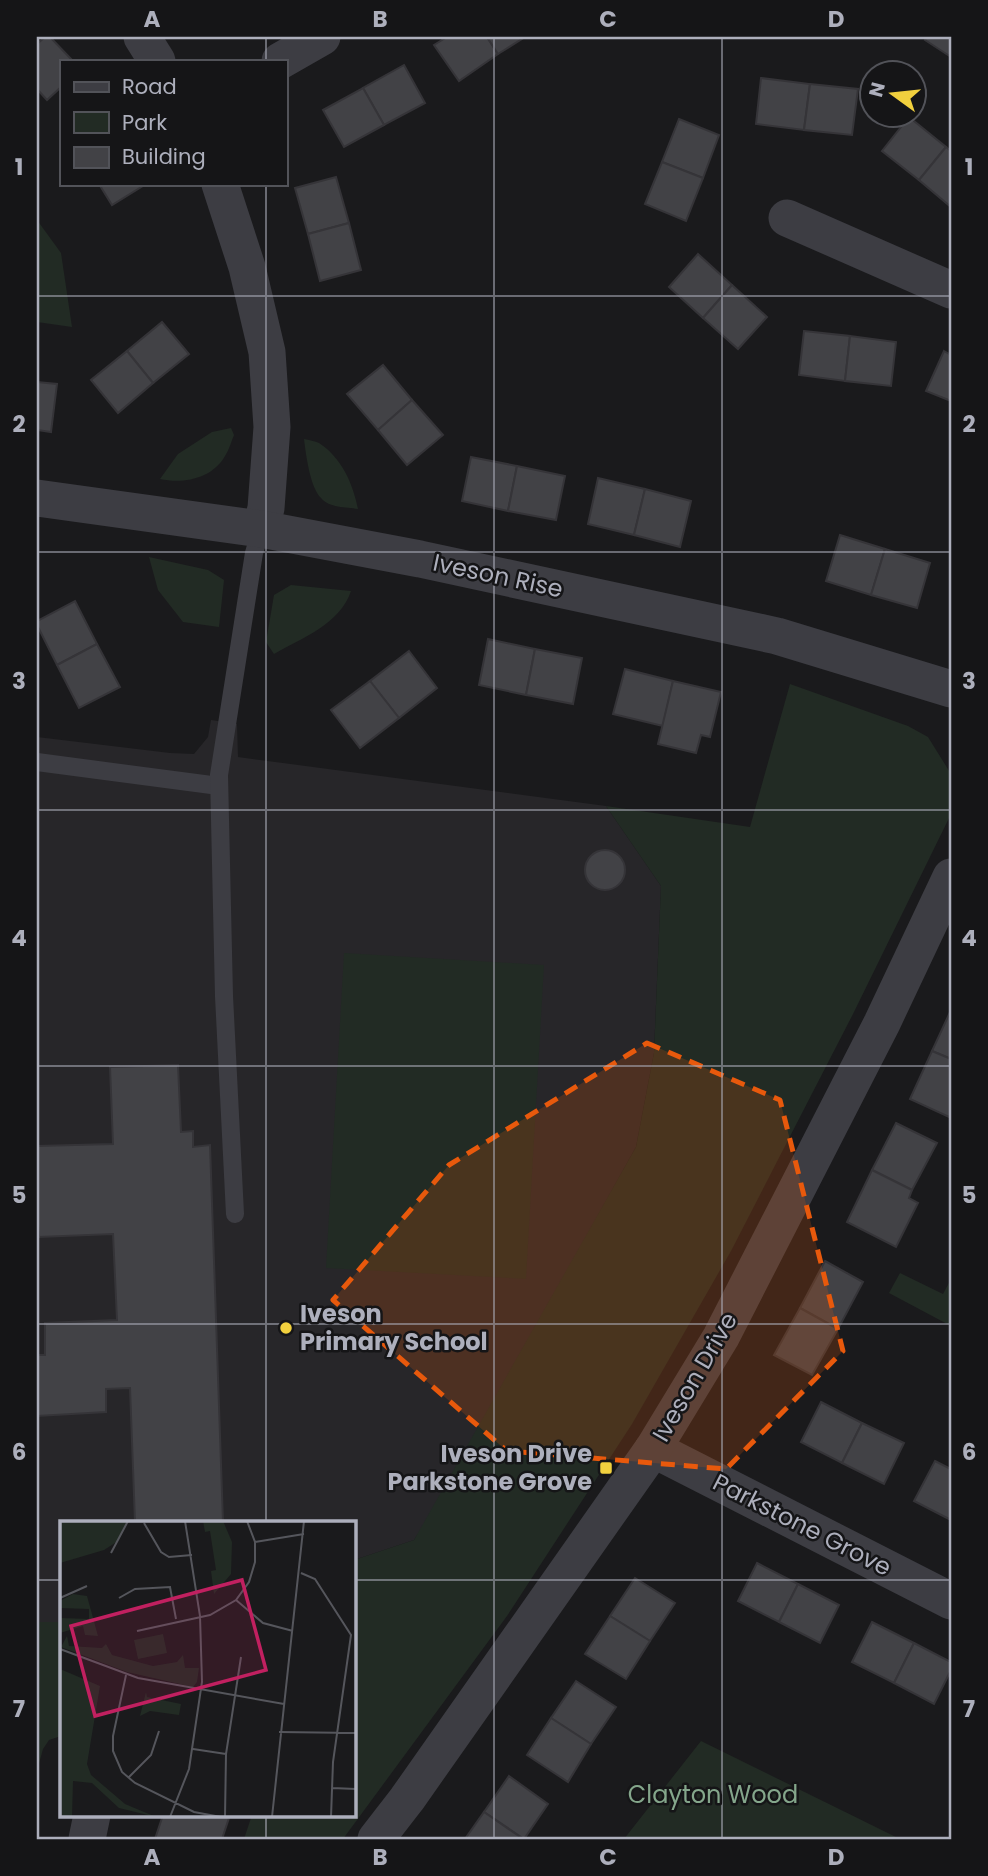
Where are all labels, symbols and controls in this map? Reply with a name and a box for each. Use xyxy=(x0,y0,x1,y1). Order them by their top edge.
text: A xyxy=(144,3,161,35)
text: B xyxy=(372,3,388,35)
text: C xyxy=(599,3,617,35)
text: D xyxy=(828,3,844,35)
legend xyxy=(60,60,287,186)
north arrow xyxy=(858,60,928,130)
text: Road xyxy=(122,72,177,101)
text: N xyxy=(862,79,892,100)
text: Park xyxy=(122,108,167,137)
text: Building xyxy=(122,142,206,171)
text: 1 xyxy=(15,151,23,183)
text: 1 xyxy=(965,151,973,183)
text: 2 xyxy=(12,408,26,440)
text: 2 xyxy=(962,408,976,440)
street label: Iveson Rise xyxy=(430,546,566,605)
text: 3 xyxy=(12,665,26,697)
text: 3 xyxy=(962,665,976,697)
text: 4 xyxy=(11,922,27,954)
text: 4 xyxy=(961,922,977,954)
text: 5 xyxy=(12,1179,26,1211)
text: 5 xyxy=(962,1179,976,1211)
place label: Iveson Primary School xyxy=(300,1297,488,1358)
street label: Iveson Drive xyxy=(644,1306,745,1447)
marker: Iveson Primary School xyxy=(278,1320,294,1336)
text: 6 xyxy=(12,1436,26,1468)
text: 6 xyxy=(962,1436,976,1468)
place label: Iveson Drive Parkstone Grove xyxy=(387,1437,592,1498)
marker: Iveson Drive Parkstone Grove xyxy=(598,1460,614,1476)
street label: Parkstone Grove xyxy=(707,1465,897,1584)
inset map xyxy=(60,1521,355,1816)
text: 7 xyxy=(13,1693,25,1725)
text: 7 xyxy=(963,1693,975,1725)
park label: Clayton Wood xyxy=(628,1778,798,1811)
text: A xyxy=(144,1841,161,1873)
text: B xyxy=(372,1841,388,1873)
text: C xyxy=(599,1841,617,1873)
text: D xyxy=(828,1841,844,1873)

